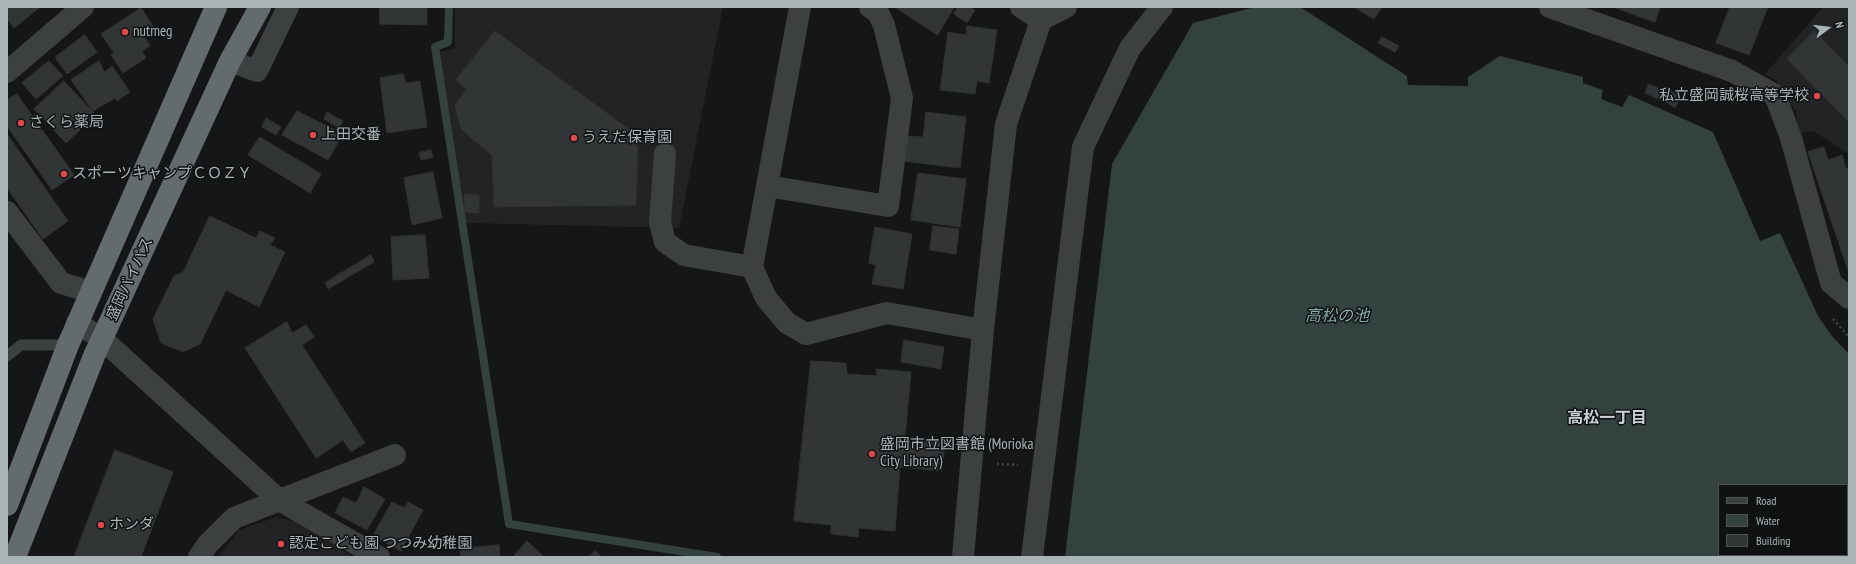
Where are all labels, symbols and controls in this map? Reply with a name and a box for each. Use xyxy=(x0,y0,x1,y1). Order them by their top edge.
north arrow xyxy=(1808,8,1848,48)
text: N xyxy=(1832,20,1847,30)
place label: nutmeg xyxy=(133,23,173,41)
marker: nutmeg xyxy=(120,27,130,37)
place label: 私立盛岡誠桜高等学校 xyxy=(1659,87,1809,105)
marker: 私立盛岡誠桜高等学校 xyxy=(1812,91,1822,101)
place label: さくら薬局 xyxy=(29,114,104,132)
marker: さくら薬局 xyxy=(16,118,26,128)
place label: 上田交番 xyxy=(321,126,381,144)
place label: うえだ保育園 xyxy=(582,129,672,147)
marker: 上田交番 xyxy=(308,130,318,140)
marker: うえだ保育園 xyxy=(569,133,579,143)
place label: スポーツキャンプＣＯＺＹ xyxy=(72,165,252,183)
marker: スポーツキャンプＣＯＺＹ xyxy=(59,169,69,179)
street label: 盛岡バイパス xyxy=(103,234,157,324)
water label: 高松の池 xyxy=(1305,306,1369,326)
district label: 高松一丁目 xyxy=(1567,408,1647,428)
place label: 盛岡市立図書館 (Morioka City Library) xyxy=(880,436,1033,471)
marker: 盛岡市立図書館 (Morioka City Library) xyxy=(867,449,877,459)
legend xyxy=(1718,484,1848,556)
text: Road xyxy=(1756,493,1776,508)
text: Water xyxy=(1756,513,1780,528)
place label: ホンダ xyxy=(109,516,154,534)
marker: ホンダ xyxy=(96,520,106,530)
text: Building xyxy=(1756,533,1791,548)
place label: 認定こども園 つつみ幼稚園 xyxy=(289,535,472,553)
marker: 認定こども園 つつみ幼稚園 xyxy=(276,539,286,549)

